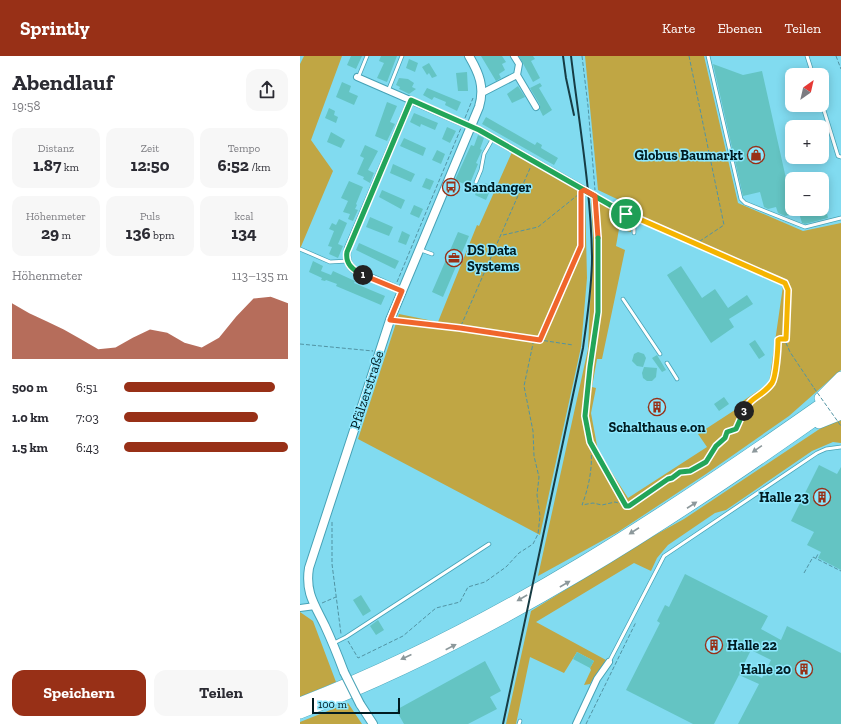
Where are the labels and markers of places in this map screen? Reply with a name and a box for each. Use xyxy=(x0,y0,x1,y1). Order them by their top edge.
shop icon: Globus Baumarkt xyxy=(746,145,766,165)
place label: Globus Baumarkt xyxy=(634,147,743,164)
bus stop icon: Sandanger xyxy=(441,177,461,197)
place label: Sandanger xyxy=(464,179,531,196)
pin xyxy=(609,197,643,231)
place label: DS Data Systems xyxy=(467,242,520,275)
office icon: DS Data Systems xyxy=(444,248,464,268)
pin: 1 xyxy=(353,265,373,285)
building icon: Schalthaus e.on xyxy=(647,397,667,417)
pin: 3 xyxy=(734,401,754,421)
place label: Schalthaus e.on xyxy=(608,419,706,436)
building icon: Halle 23 xyxy=(812,487,832,507)
place label: Halle 23 xyxy=(759,489,810,506)
building icon: Halle 22 xyxy=(704,635,724,655)
place label: Halle 22 xyxy=(727,637,778,654)
building icon: Halle 20 xyxy=(794,659,814,679)
place label: Halle 20 xyxy=(740,661,791,678)

